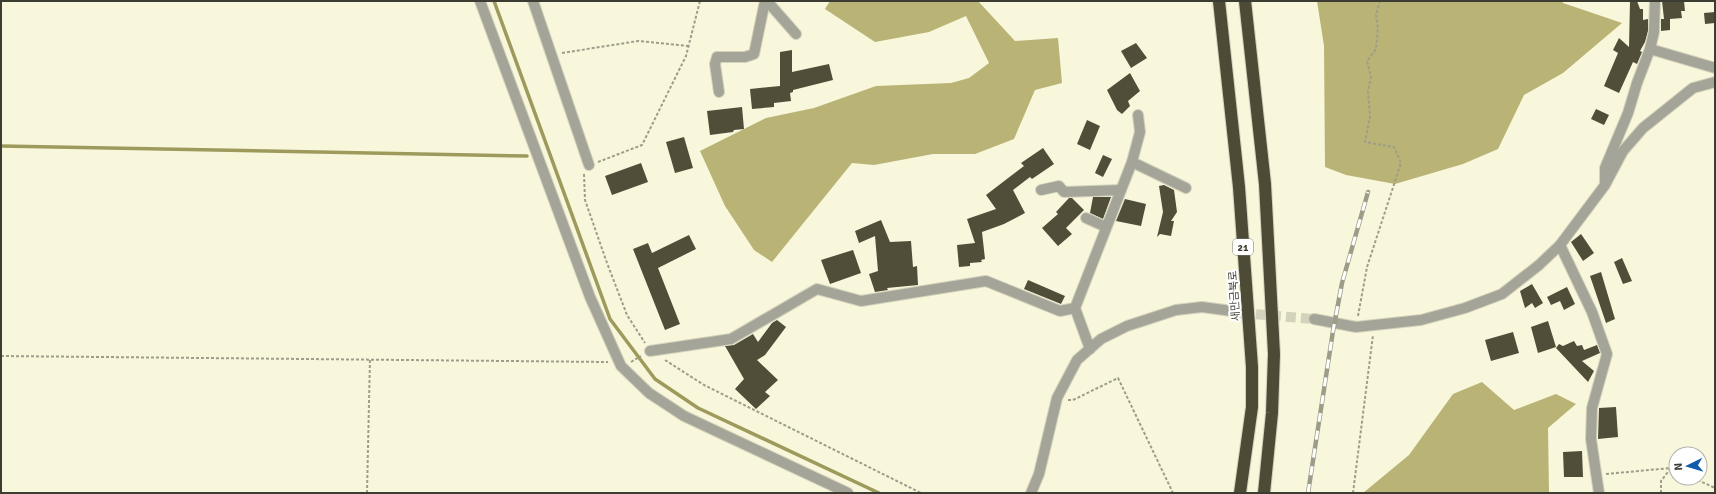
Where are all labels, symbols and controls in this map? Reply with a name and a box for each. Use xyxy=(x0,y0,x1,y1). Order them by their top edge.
road number: 21 xyxy=(1233,239,1253,255)
street label: 새만금북로 xyxy=(1226,270,1243,322)
north arrow xyxy=(1668,446,1708,486)
text: N xyxy=(1672,462,1685,471)

